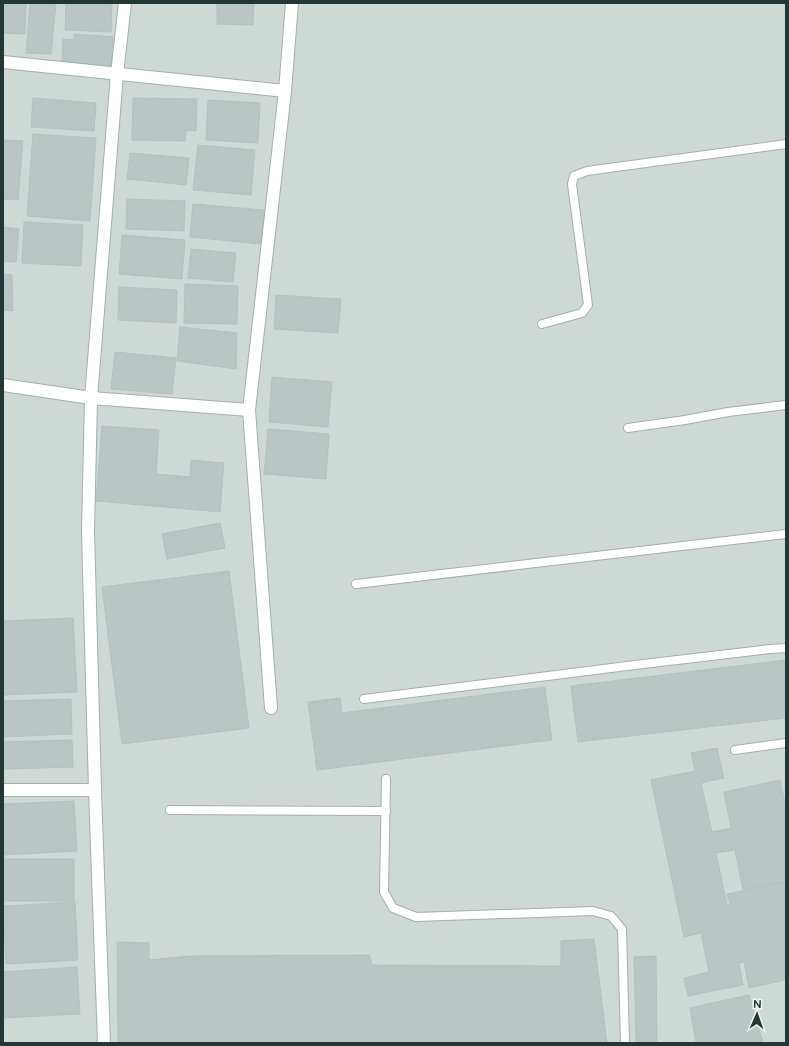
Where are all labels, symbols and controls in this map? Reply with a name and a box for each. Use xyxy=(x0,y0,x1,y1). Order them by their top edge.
north arrow xyxy=(737,994,777,1034)
text: N xyxy=(753,998,762,1011)

